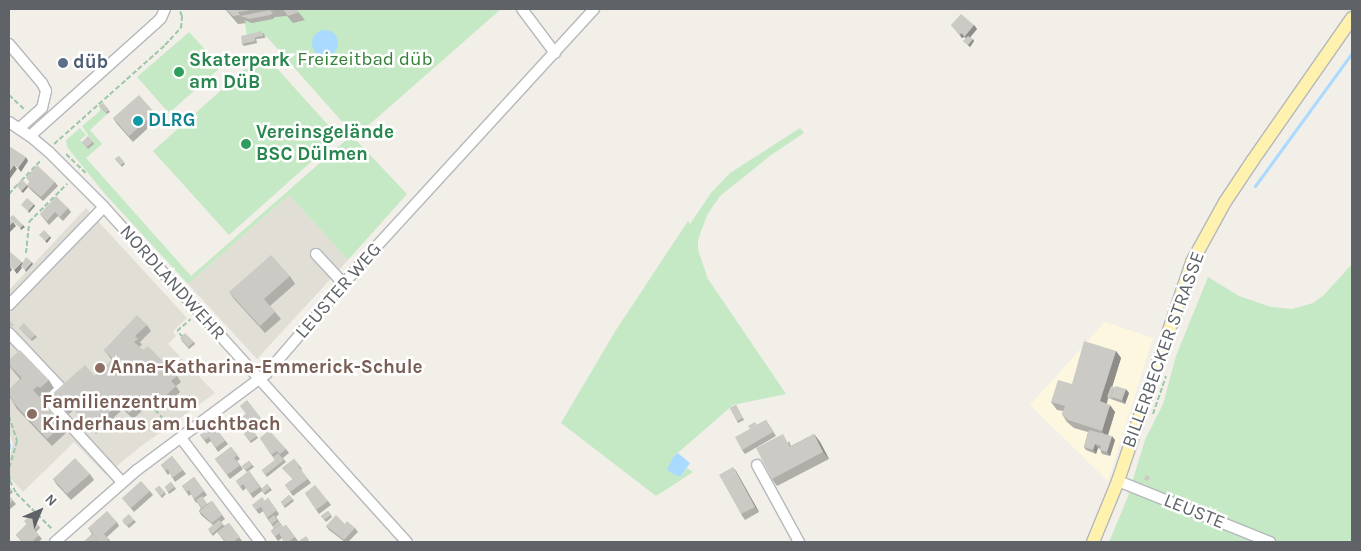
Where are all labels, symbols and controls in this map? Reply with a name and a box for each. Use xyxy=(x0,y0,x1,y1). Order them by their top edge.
park label: Freizeitbad düb xyxy=(297,49,433,71)
place label: Skaterpark am DüB xyxy=(189,50,290,94)
place label: düb xyxy=(73,52,108,74)
marker: düb xyxy=(57,57,69,69)
marker: Skaterpark am DüB xyxy=(173,66,185,78)
place label: DLRG xyxy=(148,110,196,132)
marker: DLRG xyxy=(132,115,144,127)
place label: Vereinsgelände BSC Dülmen xyxy=(256,122,394,166)
marker: Vereinsgelände BSC Dülmen xyxy=(240,138,252,150)
street label: NORDLANDWEHR xyxy=(114,221,230,345)
street label: LEUSTER WEG xyxy=(291,238,387,344)
street label: BILLERBECKER STRASSE xyxy=(1118,249,1210,451)
place label: Anna-Katharina-Emmerick-Schule xyxy=(110,357,423,379)
marker: Anna-Katharina-Emmerick-Schule xyxy=(94,362,106,374)
place label: Familienzentrum Kinderhaus am Luchtbach xyxy=(42,392,281,436)
marker: Familienzentrum Kinderhaus am Luchtbach xyxy=(26,408,38,420)
north arrow xyxy=(15,486,65,536)
text: N xyxy=(41,490,61,510)
street label: LEUSTE xyxy=(1160,490,1228,534)

